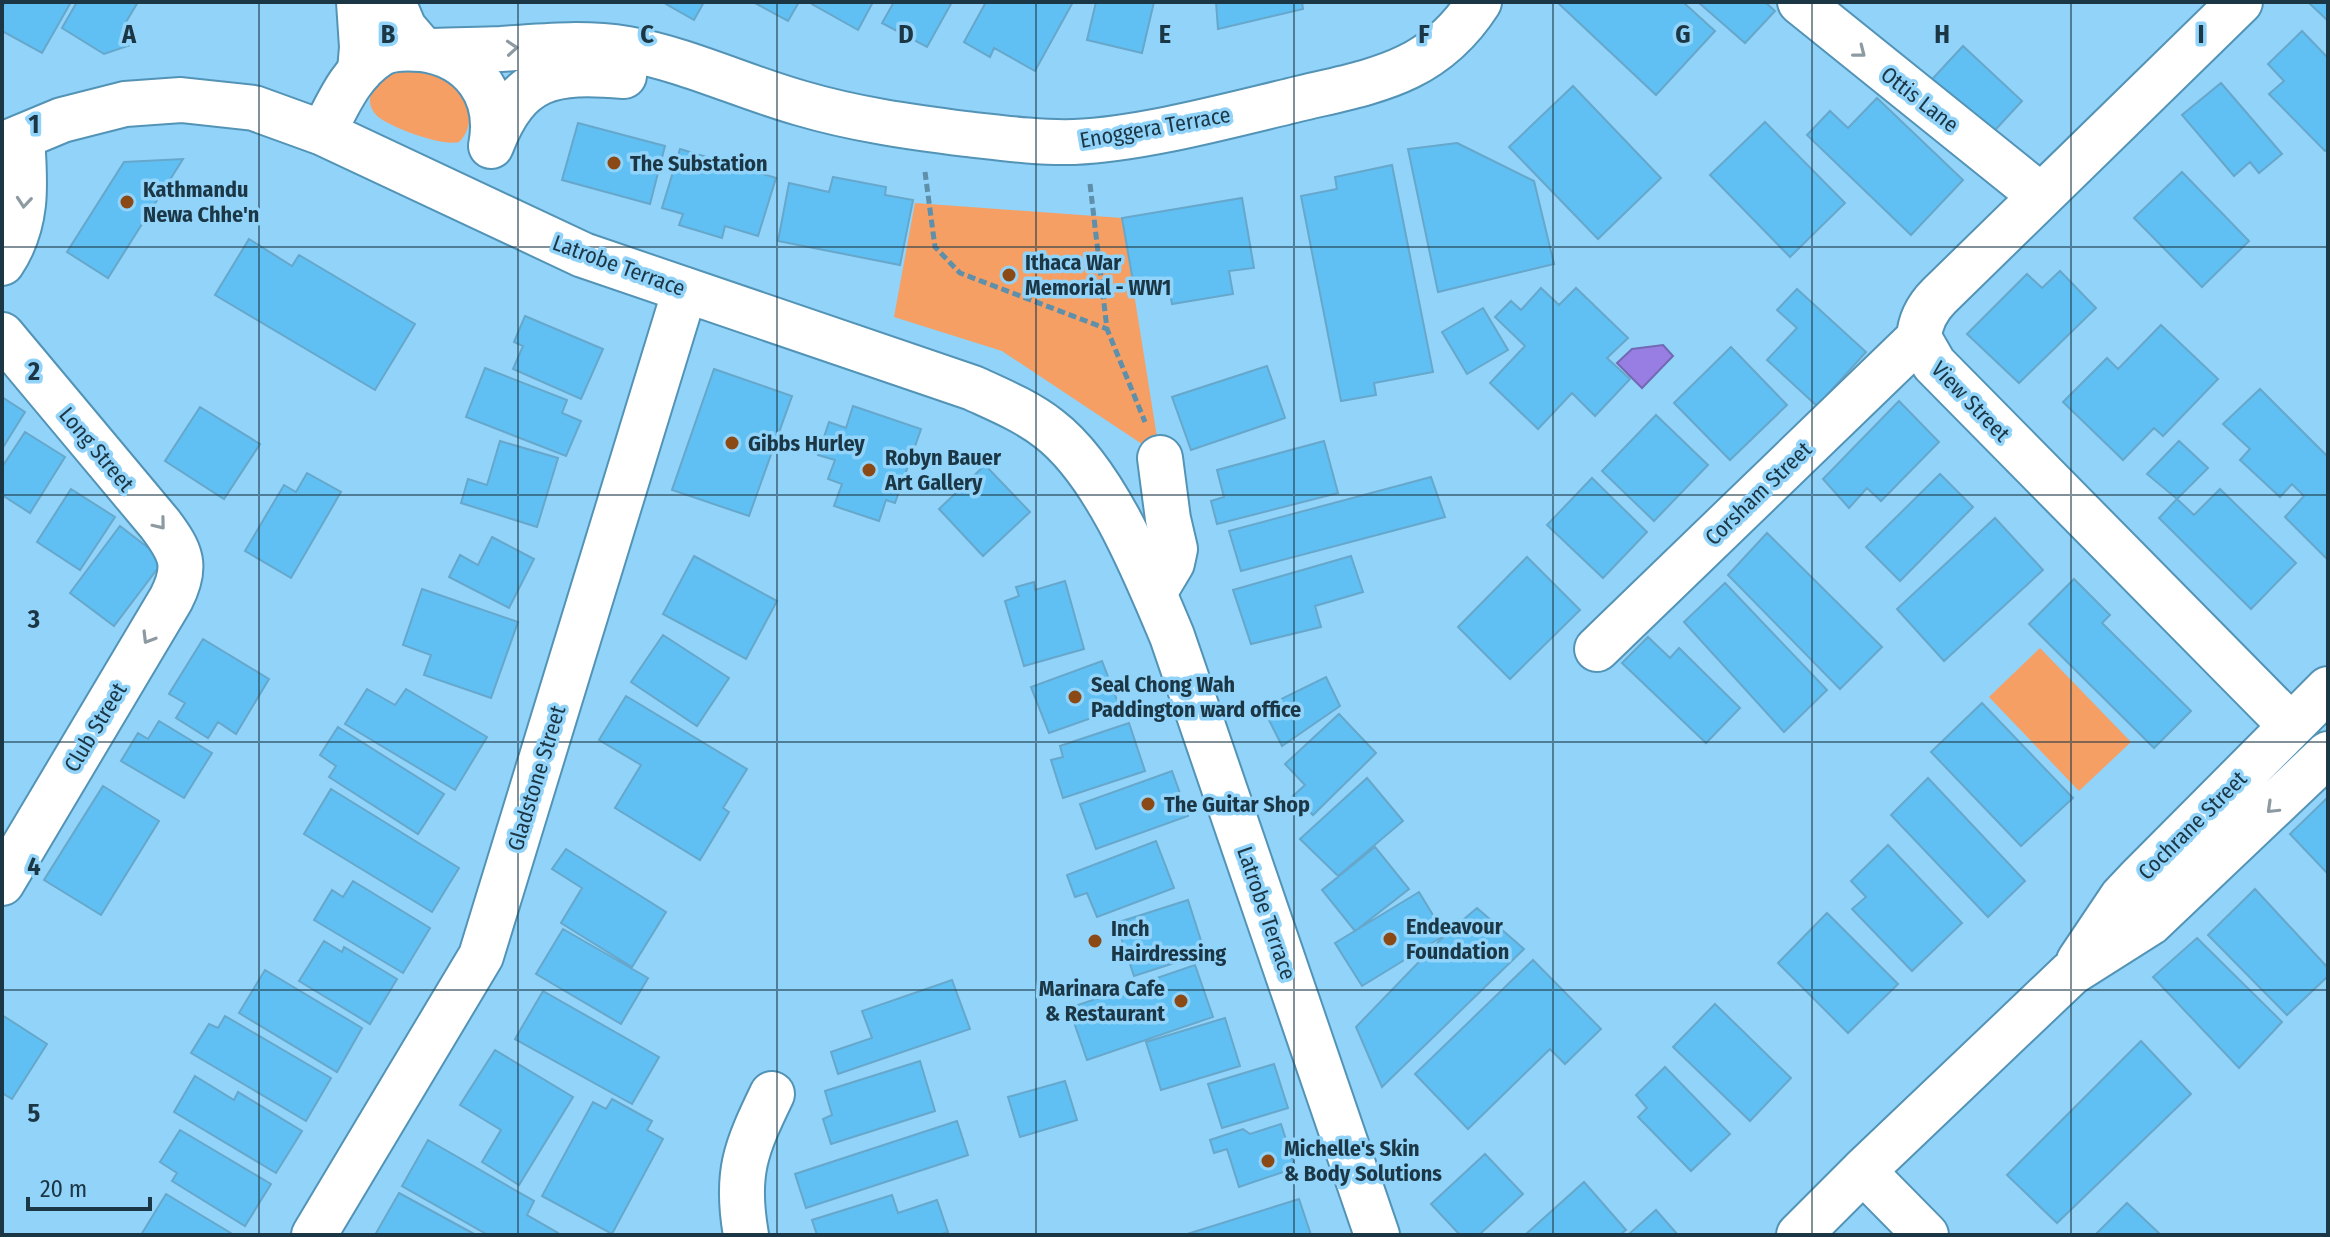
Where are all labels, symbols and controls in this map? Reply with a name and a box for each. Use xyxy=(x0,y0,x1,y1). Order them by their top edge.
text: A xyxy=(121,19,137,50)
text: B xyxy=(381,19,396,50)
text: C xyxy=(640,19,654,50)
text: D xyxy=(898,19,914,50)
text: E xyxy=(1159,19,1171,50)
text: F xyxy=(1418,19,1430,50)
text: G xyxy=(1675,19,1691,50)
text: H xyxy=(1934,19,1950,50)
text: I xyxy=(2198,19,2205,50)
one-way arrow xyxy=(506,40,519,57)
one-way arrow xyxy=(1851,42,1866,56)
street label: Ottis Lane xyxy=(1875,61,1964,138)
street label: Enoggera Terrace xyxy=(1078,101,1233,154)
text: 1 xyxy=(29,109,40,140)
place label: The Substation xyxy=(630,150,768,177)
marker: The Substation xyxy=(605,154,623,172)
place label: Kathmandu Newa Chhe'n xyxy=(143,176,259,228)
marker: Kathmandu Newa Chhe'n xyxy=(118,193,136,211)
one-way arrow xyxy=(16,196,33,209)
street label: Latrobe Terrace xyxy=(549,229,689,302)
place label: Ithaca War Memorial - WW1 xyxy=(1025,249,1171,301)
marker: Ithaca War Memorial - WW1 xyxy=(1000,266,1018,284)
text: 2 xyxy=(27,356,40,387)
street label: View Street xyxy=(1926,356,2016,448)
street label: Long Street xyxy=(53,402,140,498)
place label: Gibbs Hurley xyxy=(748,430,865,457)
marker: Gibbs Hurley xyxy=(723,434,741,452)
street label: Corsham Street xyxy=(1699,435,1818,551)
place label: Robyn Bauer Art Gallery xyxy=(884,444,1002,496)
marker: Robyn Bauer Art Gallery xyxy=(860,461,878,479)
one-way arrow xyxy=(150,515,164,530)
text: 3 xyxy=(27,604,40,635)
one-way arrow xyxy=(142,629,158,643)
place label: Seal Chong Wah Paddington ward office xyxy=(1091,671,1301,723)
street label: Club Street xyxy=(58,677,133,777)
marker: Seal Chong Wah Paddington ward office xyxy=(1066,688,1084,706)
street label: Gladstone Street xyxy=(502,701,572,854)
street label: Cochrane Street xyxy=(2132,765,2253,885)
place label: The Guitar Shop xyxy=(1164,791,1310,818)
marker: The Guitar Shop xyxy=(1139,795,1157,813)
one-way arrow xyxy=(2266,798,2281,812)
street label: Latrobe Terrace xyxy=(1231,843,1302,983)
text: 4 xyxy=(27,851,41,882)
place label: Endeavour Foundation xyxy=(1406,913,1509,965)
place label: Inch Hairdressing xyxy=(1111,915,1226,967)
marker: Endeavour Foundation xyxy=(1381,930,1399,948)
marker: Inch Hairdressing xyxy=(1086,932,1104,950)
place label: Marinara Cafe & Restaurant xyxy=(1039,975,1165,1027)
marker: Marinara Cafe & Restaurant xyxy=(1172,992,1190,1010)
text: 5 xyxy=(28,1098,41,1129)
place label: Michelle's Skin & Body Solutions xyxy=(1284,1135,1442,1187)
marker: Michelle's Skin & Body Solutions xyxy=(1259,1152,1277,1170)
scale bar xyxy=(28,1161,150,1211)
text: 20 m xyxy=(40,1175,87,1203)

